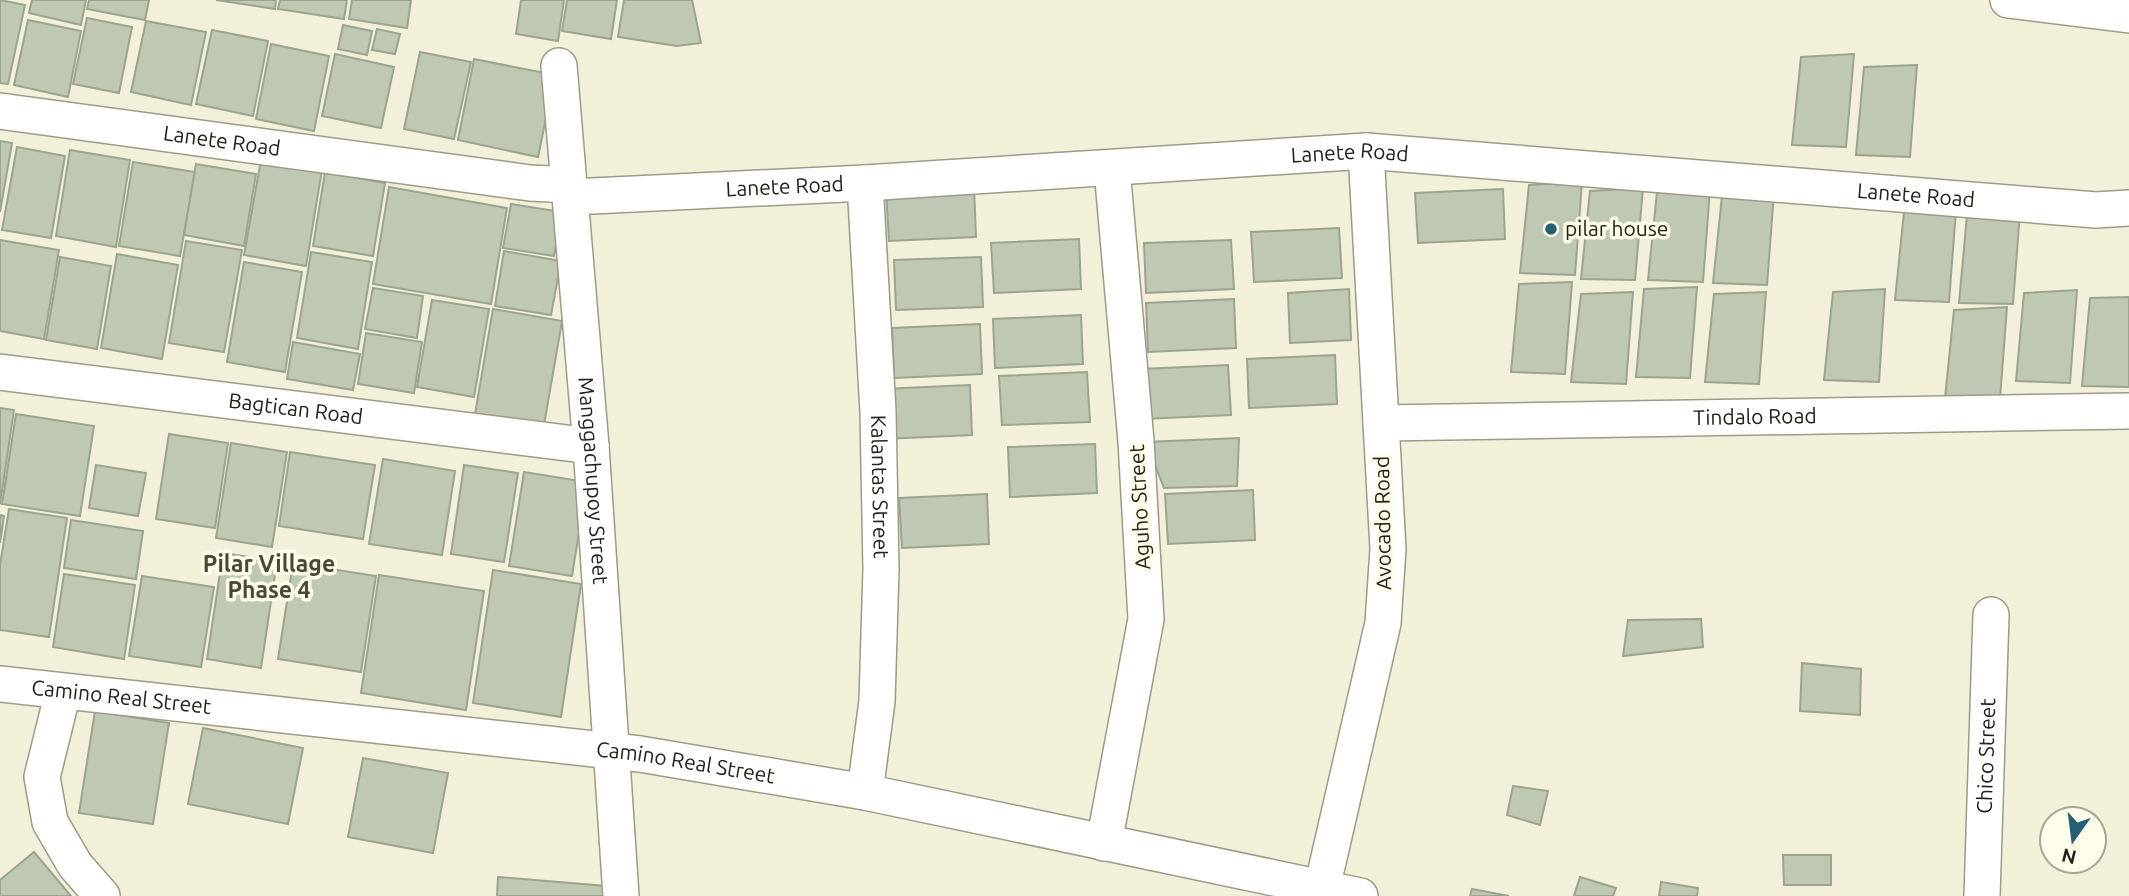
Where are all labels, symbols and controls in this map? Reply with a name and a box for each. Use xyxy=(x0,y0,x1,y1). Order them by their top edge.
street label: Lanete Road xyxy=(162,120,282,160)
street label: Lanete Road xyxy=(1290,138,1410,167)
street label: Lanete Road xyxy=(725,171,844,201)
street label: Lanete Road xyxy=(1856,178,1976,211)
place label: pilar house xyxy=(1565,216,1668,240)
marker: pilar house xyxy=(1543,221,1559,237)
street label: Manggachupoy Street xyxy=(574,376,613,585)
street label: Bagtican Road xyxy=(227,388,364,428)
street label: Tindalo Road xyxy=(1693,403,1817,429)
street label: Kalantas Street xyxy=(867,415,894,559)
street label: Aguho Street xyxy=(1124,444,1154,570)
street label: Avocado Road xyxy=(1369,456,1395,590)
district label: Pilar Village Phase 4 xyxy=(203,551,335,602)
street label: Camino Real Street xyxy=(30,675,212,718)
street label: Chico Street xyxy=(1972,698,1999,814)
street label: Camino Real Street xyxy=(595,736,777,788)
north arrow xyxy=(2038,805,2108,875)
text: N xyxy=(2059,844,2078,869)

